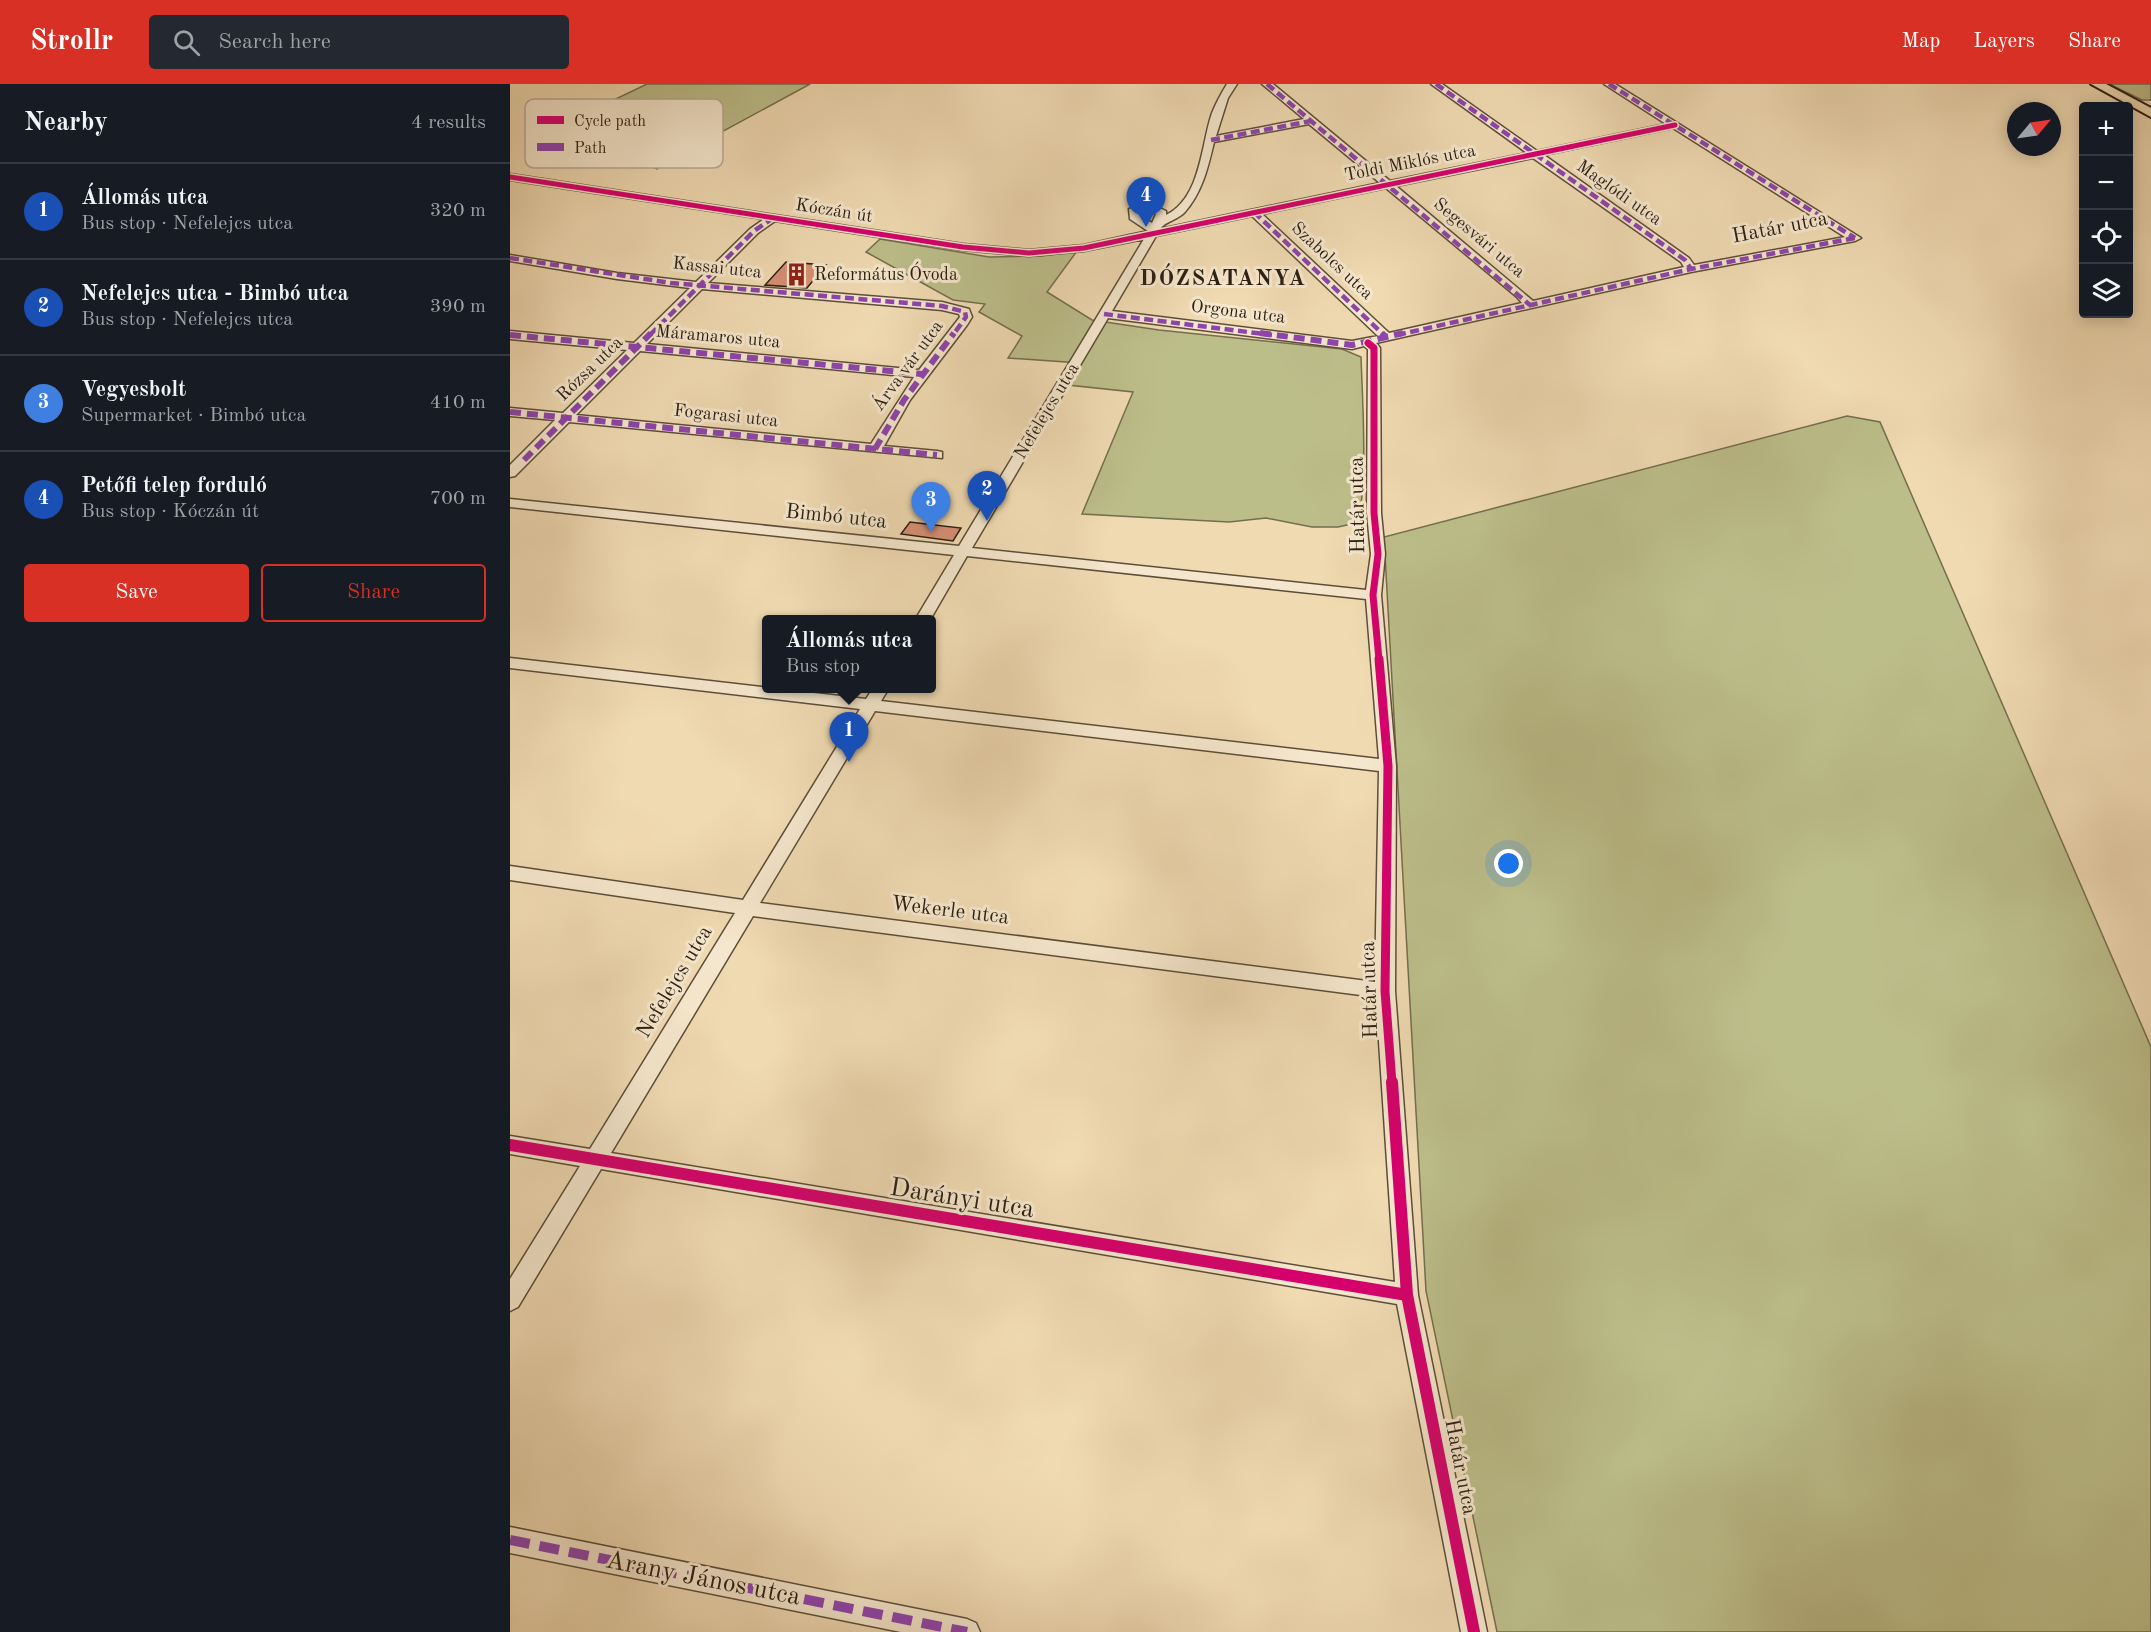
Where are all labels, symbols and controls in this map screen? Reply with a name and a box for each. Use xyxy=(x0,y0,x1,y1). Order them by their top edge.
search box xyxy=(149,15,569,69)
icon: search xyxy=(170,26,203,59)
text: Strollr xyxy=(30,28,113,56)
text: Search here xyxy=(218,31,331,53)
text: Map xyxy=(1901,31,1940,52)
text: Layers xyxy=(1973,31,2035,52)
text: Share xyxy=(2068,31,2121,52)
legend xyxy=(525,99,723,168)
north arrow xyxy=(2007,102,2061,156)
map controls xyxy=(2079,102,2133,318)
button: + xyxy=(2079,102,2133,156)
text: Nearby xyxy=(24,110,108,136)
text: 4 results xyxy=(411,113,486,133)
text: Cycle path xyxy=(574,114,646,130)
text: Path xyxy=(574,141,607,157)
street label: Toldi Miklós utca xyxy=(1343,141,1477,185)
button: − xyxy=(2079,156,2133,210)
street label: Maglódi utca xyxy=(1573,157,1665,229)
pin: 4 xyxy=(1126,178,1166,227)
text: Állomás utca xyxy=(81,187,208,209)
street label: Segesvári utca xyxy=(1430,195,1528,281)
street label: Kóczán út xyxy=(794,196,874,226)
text: 1 xyxy=(38,201,49,221)
text: 320 m xyxy=(430,201,486,221)
street label: Határ utca xyxy=(1730,208,1830,248)
button: locate xyxy=(2079,210,2133,264)
text: Bus stop · Nefelejcs utca xyxy=(81,214,293,234)
street label: Szabolcs utca xyxy=(1288,219,1376,303)
street label: Kassai utca xyxy=(672,254,763,282)
place label: Református Óvoda xyxy=(814,261,958,284)
building icon: Református Óvoda xyxy=(783,262,809,288)
district label: DÓZSATANYA xyxy=(1140,263,1306,290)
button: layers xyxy=(2079,264,2133,318)
text: Nefelejcs utca - Bimbó utca xyxy=(81,283,349,305)
text: 2 xyxy=(38,297,49,317)
text: 390 m xyxy=(430,297,486,317)
street label: Orgona utca xyxy=(1190,297,1286,327)
text: Bus stop · Nefelejcs utca xyxy=(81,310,293,330)
street label: Árva vár utca xyxy=(866,315,947,415)
street label: Máramaros utca xyxy=(655,323,781,351)
street label: Rózsa utca xyxy=(553,333,627,405)
street label: Nefelejcs utca xyxy=(1011,360,1083,462)
text: Vegyesbolt xyxy=(81,379,186,401)
text: 3 xyxy=(38,393,49,413)
text: 410 m xyxy=(430,393,486,413)
street label: Fogarasi utca xyxy=(673,402,779,430)
text: Supermarket · Bimbó utca xyxy=(81,406,306,426)
street label: Határ utca xyxy=(1347,456,1369,554)
pin: 2 xyxy=(968,472,1006,521)
text: Petőfi telep forduló xyxy=(81,475,267,497)
pin: 3 xyxy=(912,482,950,532)
text: 4 xyxy=(38,489,49,509)
text: 700 m xyxy=(430,489,486,509)
street label: Bimbó utca xyxy=(784,501,888,533)
text: Bus stop · Kóczán út xyxy=(81,502,259,522)
button: Save xyxy=(24,564,249,622)
button: Share xyxy=(261,564,486,622)
popup xyxy=(762,615,936,693)
text: Állomás utca xyxy=(785,630,913,652)
text: Bus stop xyxy=(785,657,860,677)
pin: 1 xyxy=(830,712,868,762)
your location xyxy=(1494,849,1523,878)
street label: Wekerle utca xyxy=(890,893,1010,929)
street label: Nefelejcs utca xyxy=(633,922,717,1042)
street label: Határ utca xyxy=(1358,941,1382,1039)
street label: Darányi utca xyxy=(888,1175,1036,1223)
street label: Határ utca xyxy=(1440,1417,1480,1517)
street label: Arany János utca xyxy=(603,1547,803,1611)

